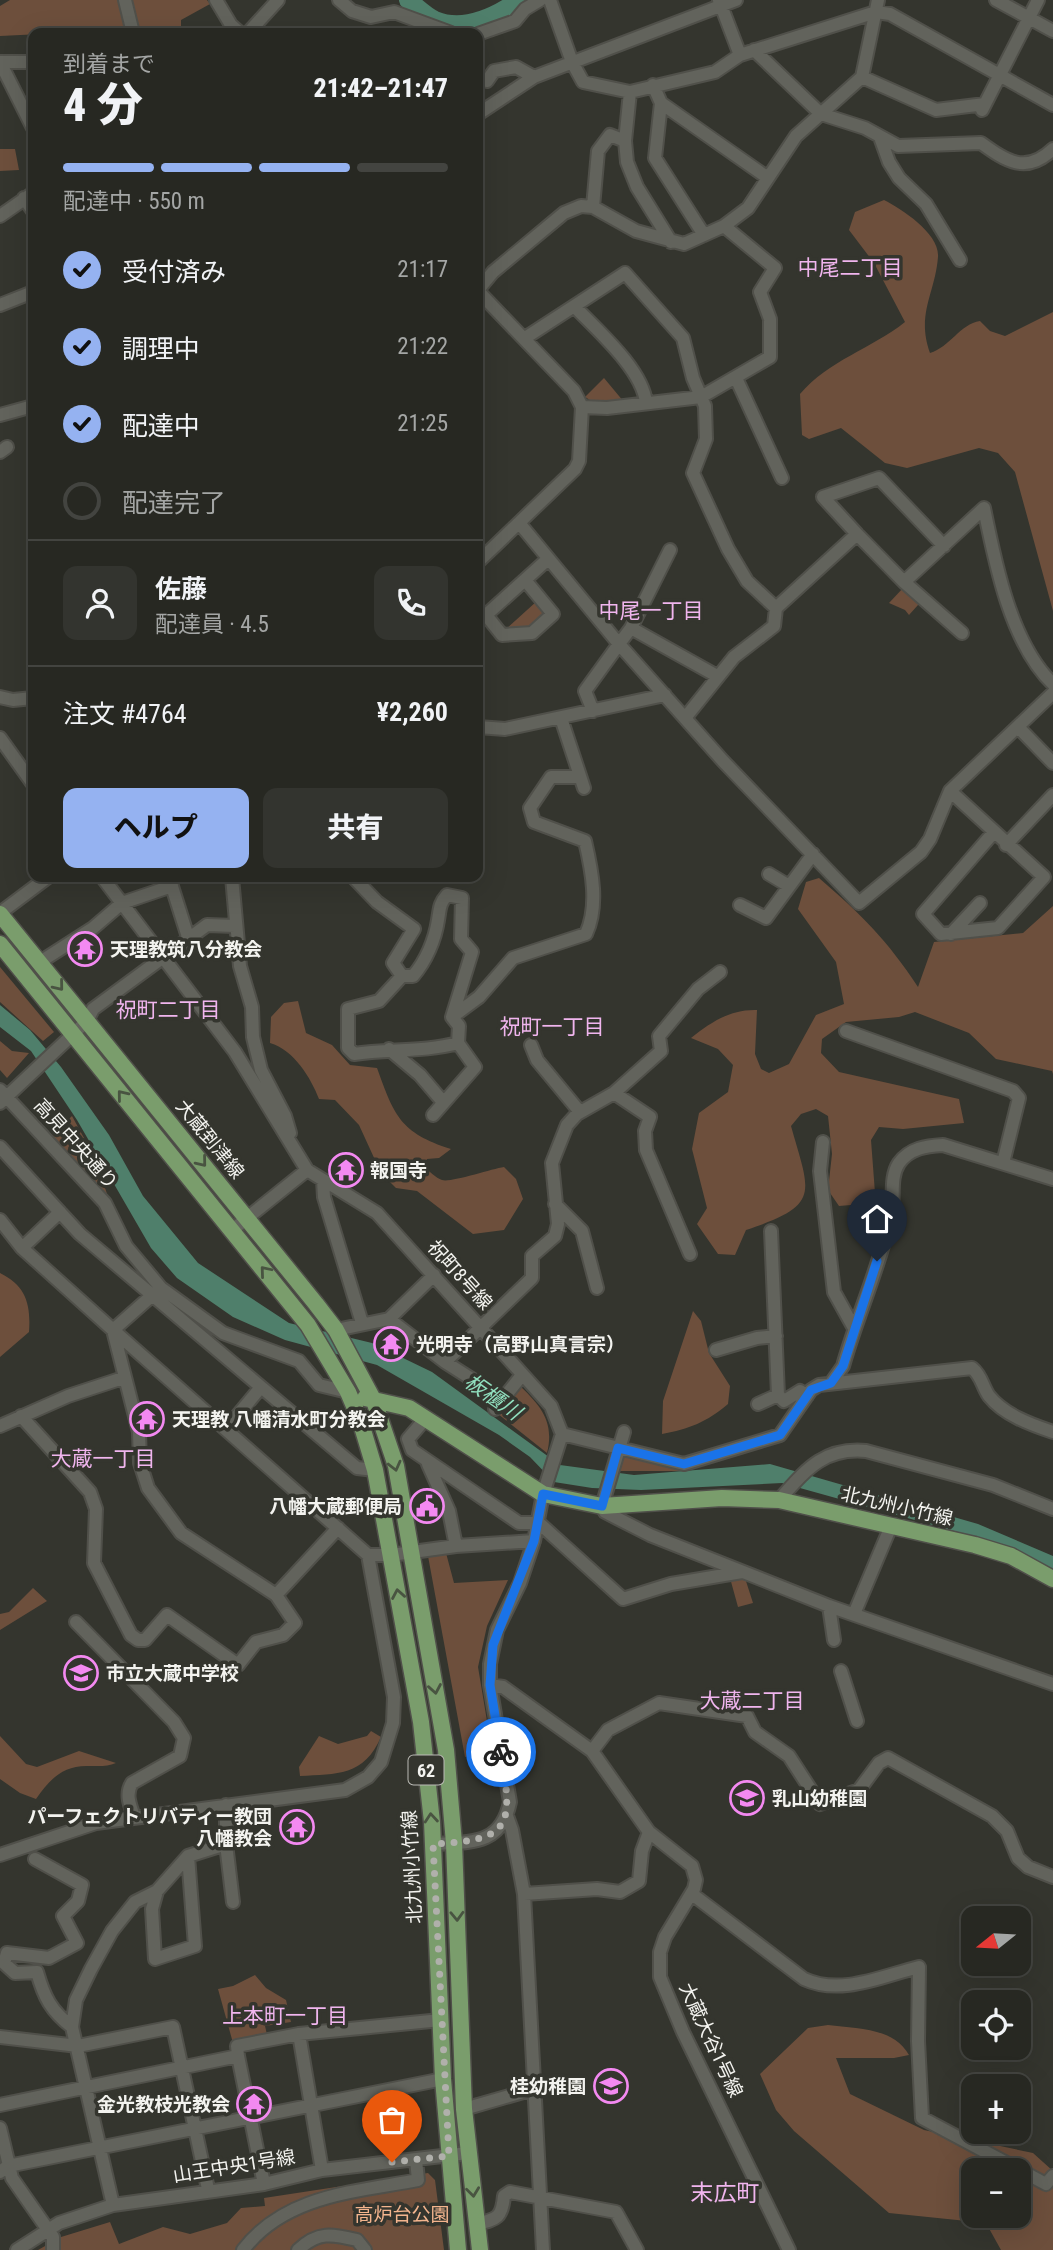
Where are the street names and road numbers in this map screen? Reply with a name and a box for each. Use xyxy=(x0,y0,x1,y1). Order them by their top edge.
street label: 高見中央通り xyxy=(29,1094,123,1194)
street label: 大蔵到津線 xyxy=(171,1095,249,1183)
street label: 祝町8号線 xyxy=(423,1236,497,1314)
street label: 北九州小竹線 xyxy=(839,1482,955,1530)
road number: 62 xyxy=(408,1756,444,1784)
street label: 北九州小竹線 xyxy=(398,1809,426,1925)
street label: 大蔵大谷1号線 xyxy=(675,1979,747,2101)
street label: 山王中央1号線 xyxy=(171,2145,297,2187)

